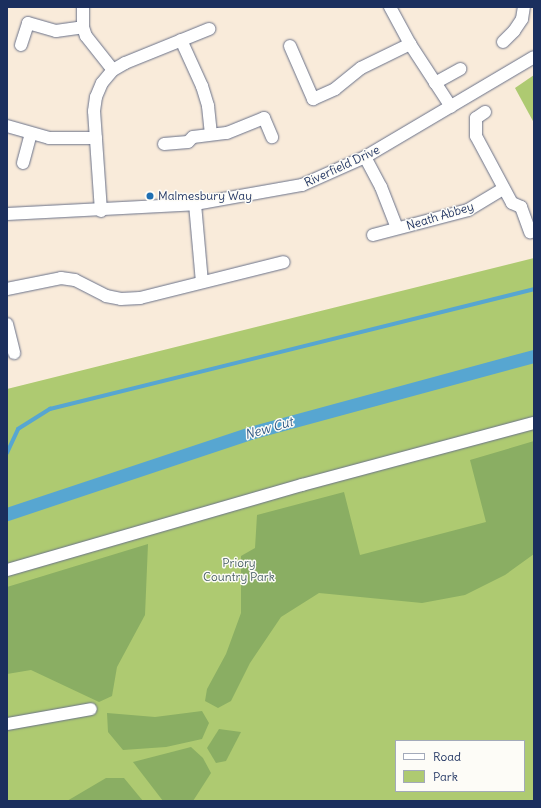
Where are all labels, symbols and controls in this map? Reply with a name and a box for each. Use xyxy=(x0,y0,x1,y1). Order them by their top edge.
street label: Riverfield Drive xyxy=(302,142,382,190)
place label: Malmesbury Way xyxy=(158,189,252,203)
marker: Malmesbury Way xyxy=(145,191,155,201)
street label: Neath Abbey xyxy=(405,199,475,233)
water label: New Cut xyxy=(243,415,295,443)
park label: Priory Country Park xyxy=(203,556,275,584)
legend xyxy=(395,740,525,792)
text: Road xyxy=(433,749,461,764)
text: Park xyxy=(433,769,458,784)

